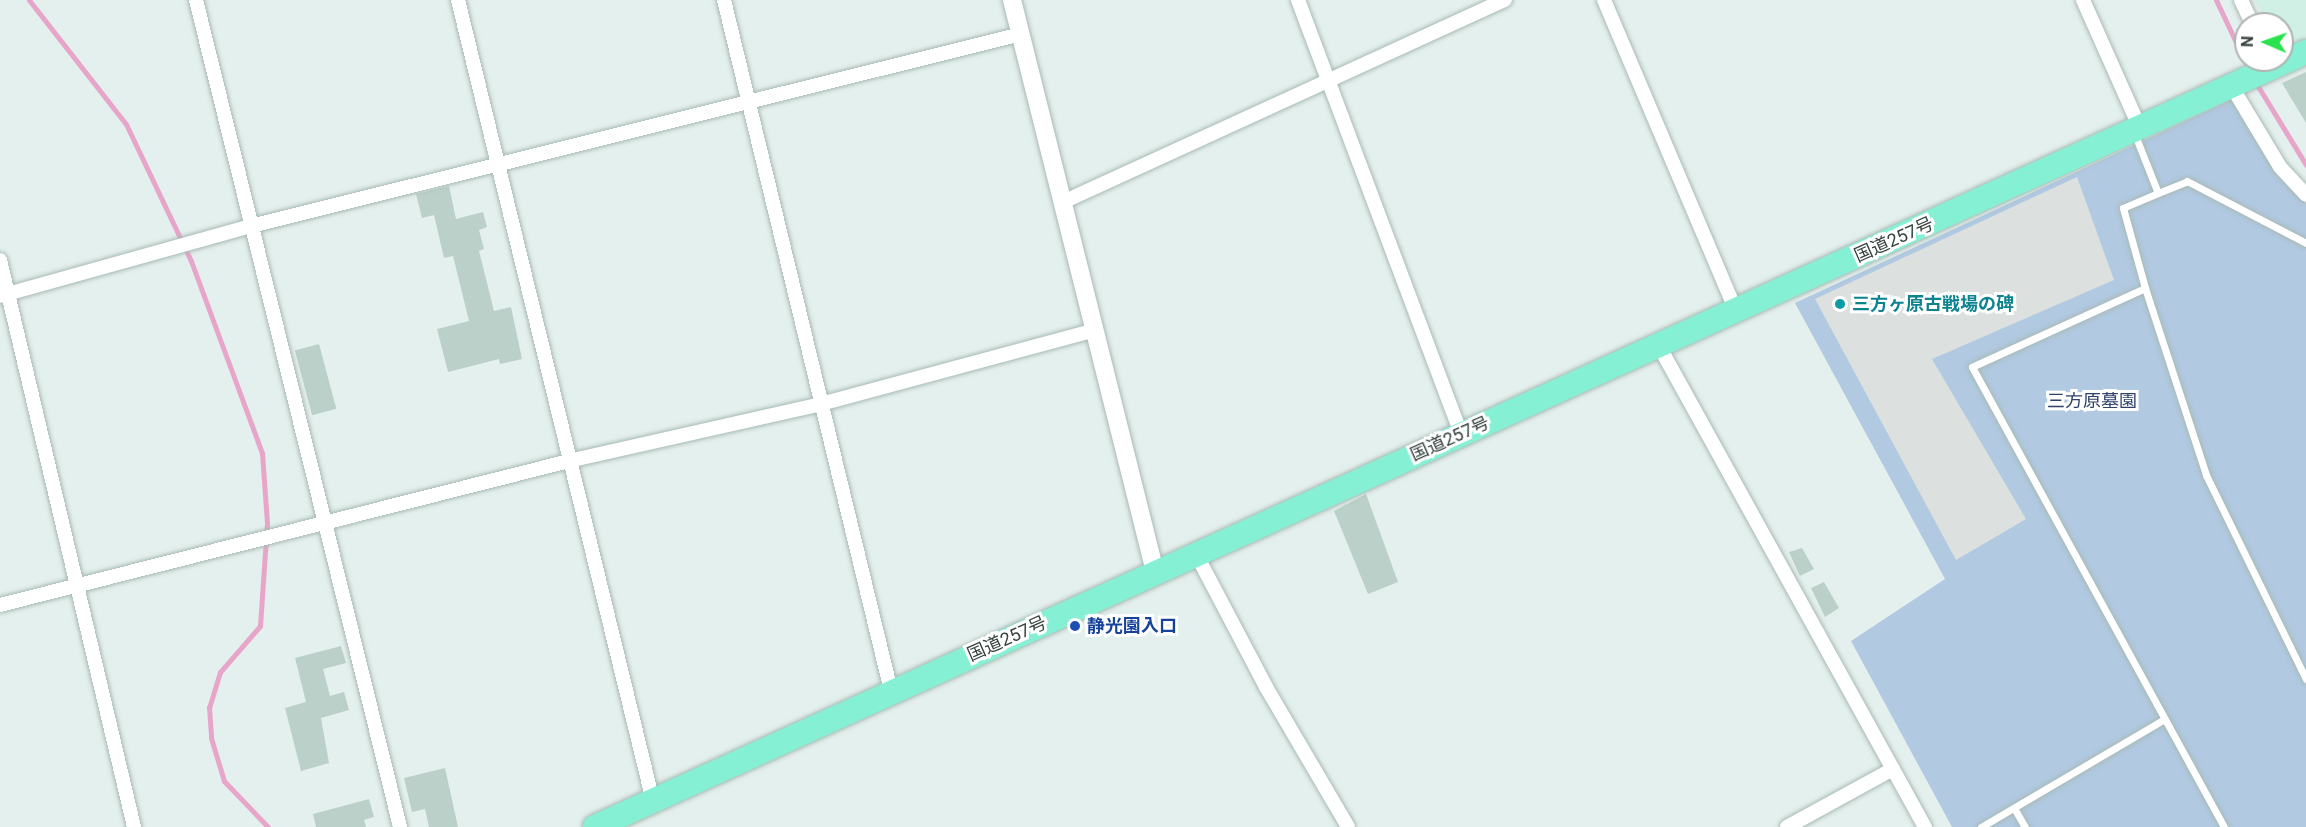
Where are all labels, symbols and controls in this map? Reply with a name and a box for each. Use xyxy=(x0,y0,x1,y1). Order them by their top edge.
north arrow xyxy=(2234,12,2294,72)
text: N xyxy=(2238,35,2257,47)
street label: 国道257号 xyxy=(1851,213,1937,267)
place label: 三方ヶ原古戦場の碑 xyxy=(1852,293,2014,315)
marker: 三方ヶ原古戦場の碑 xyxy=(1833,297,1847,311)
park label: 三方原墓園 xyxy=(2047,390,2137,412)
street label: 国道257号 xyxy=(1407,412,1493,466)
street label: 国道257号 xyxy=(964,612,1050,666)
place label: 静光園入口 xyxy=(1087,615,1177,637)
marker: 静光園入口 xyxy=(1068,619,1082,633)

